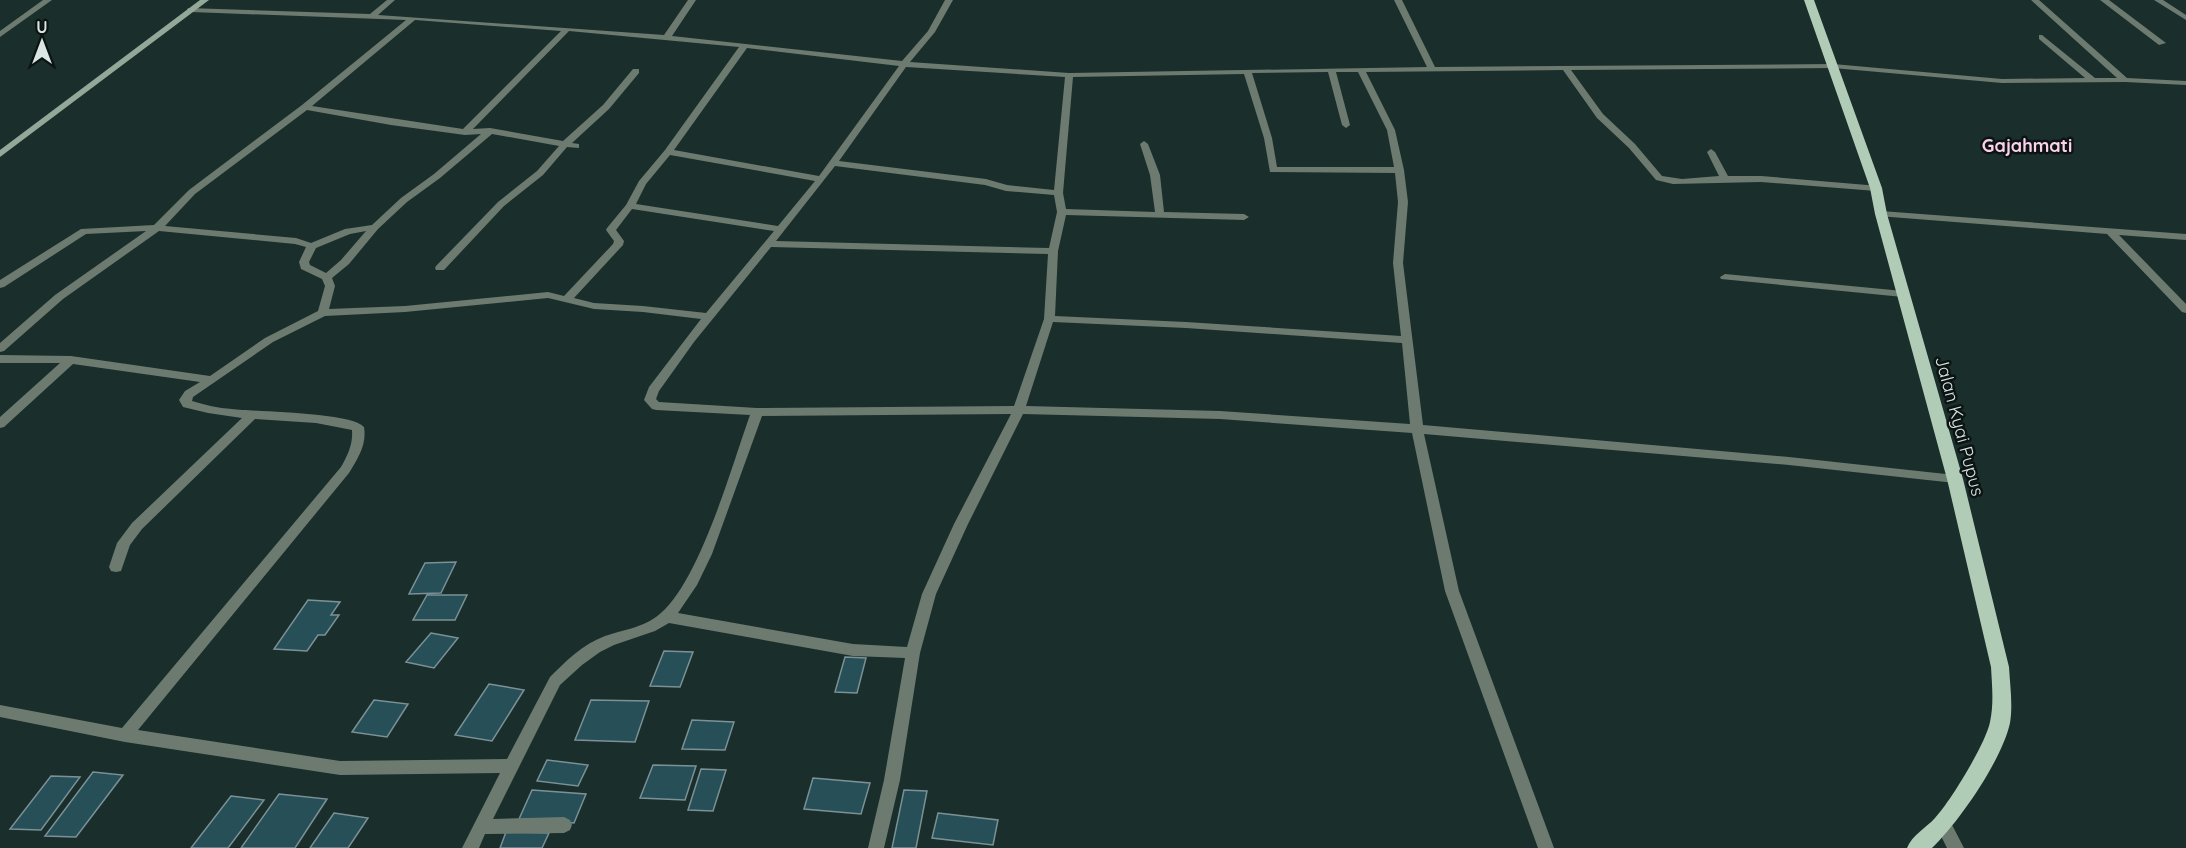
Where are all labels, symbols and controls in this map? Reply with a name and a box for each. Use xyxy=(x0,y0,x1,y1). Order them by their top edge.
north arrow xyxy=(12,12,72,72)
text: U xyxy=(36,17,48,37)
district label: Gajahmati xyxy=(1982,134,2072,157)
street label: Jalan Kyai Pupus xyxy=(1930,354,1990,498)

